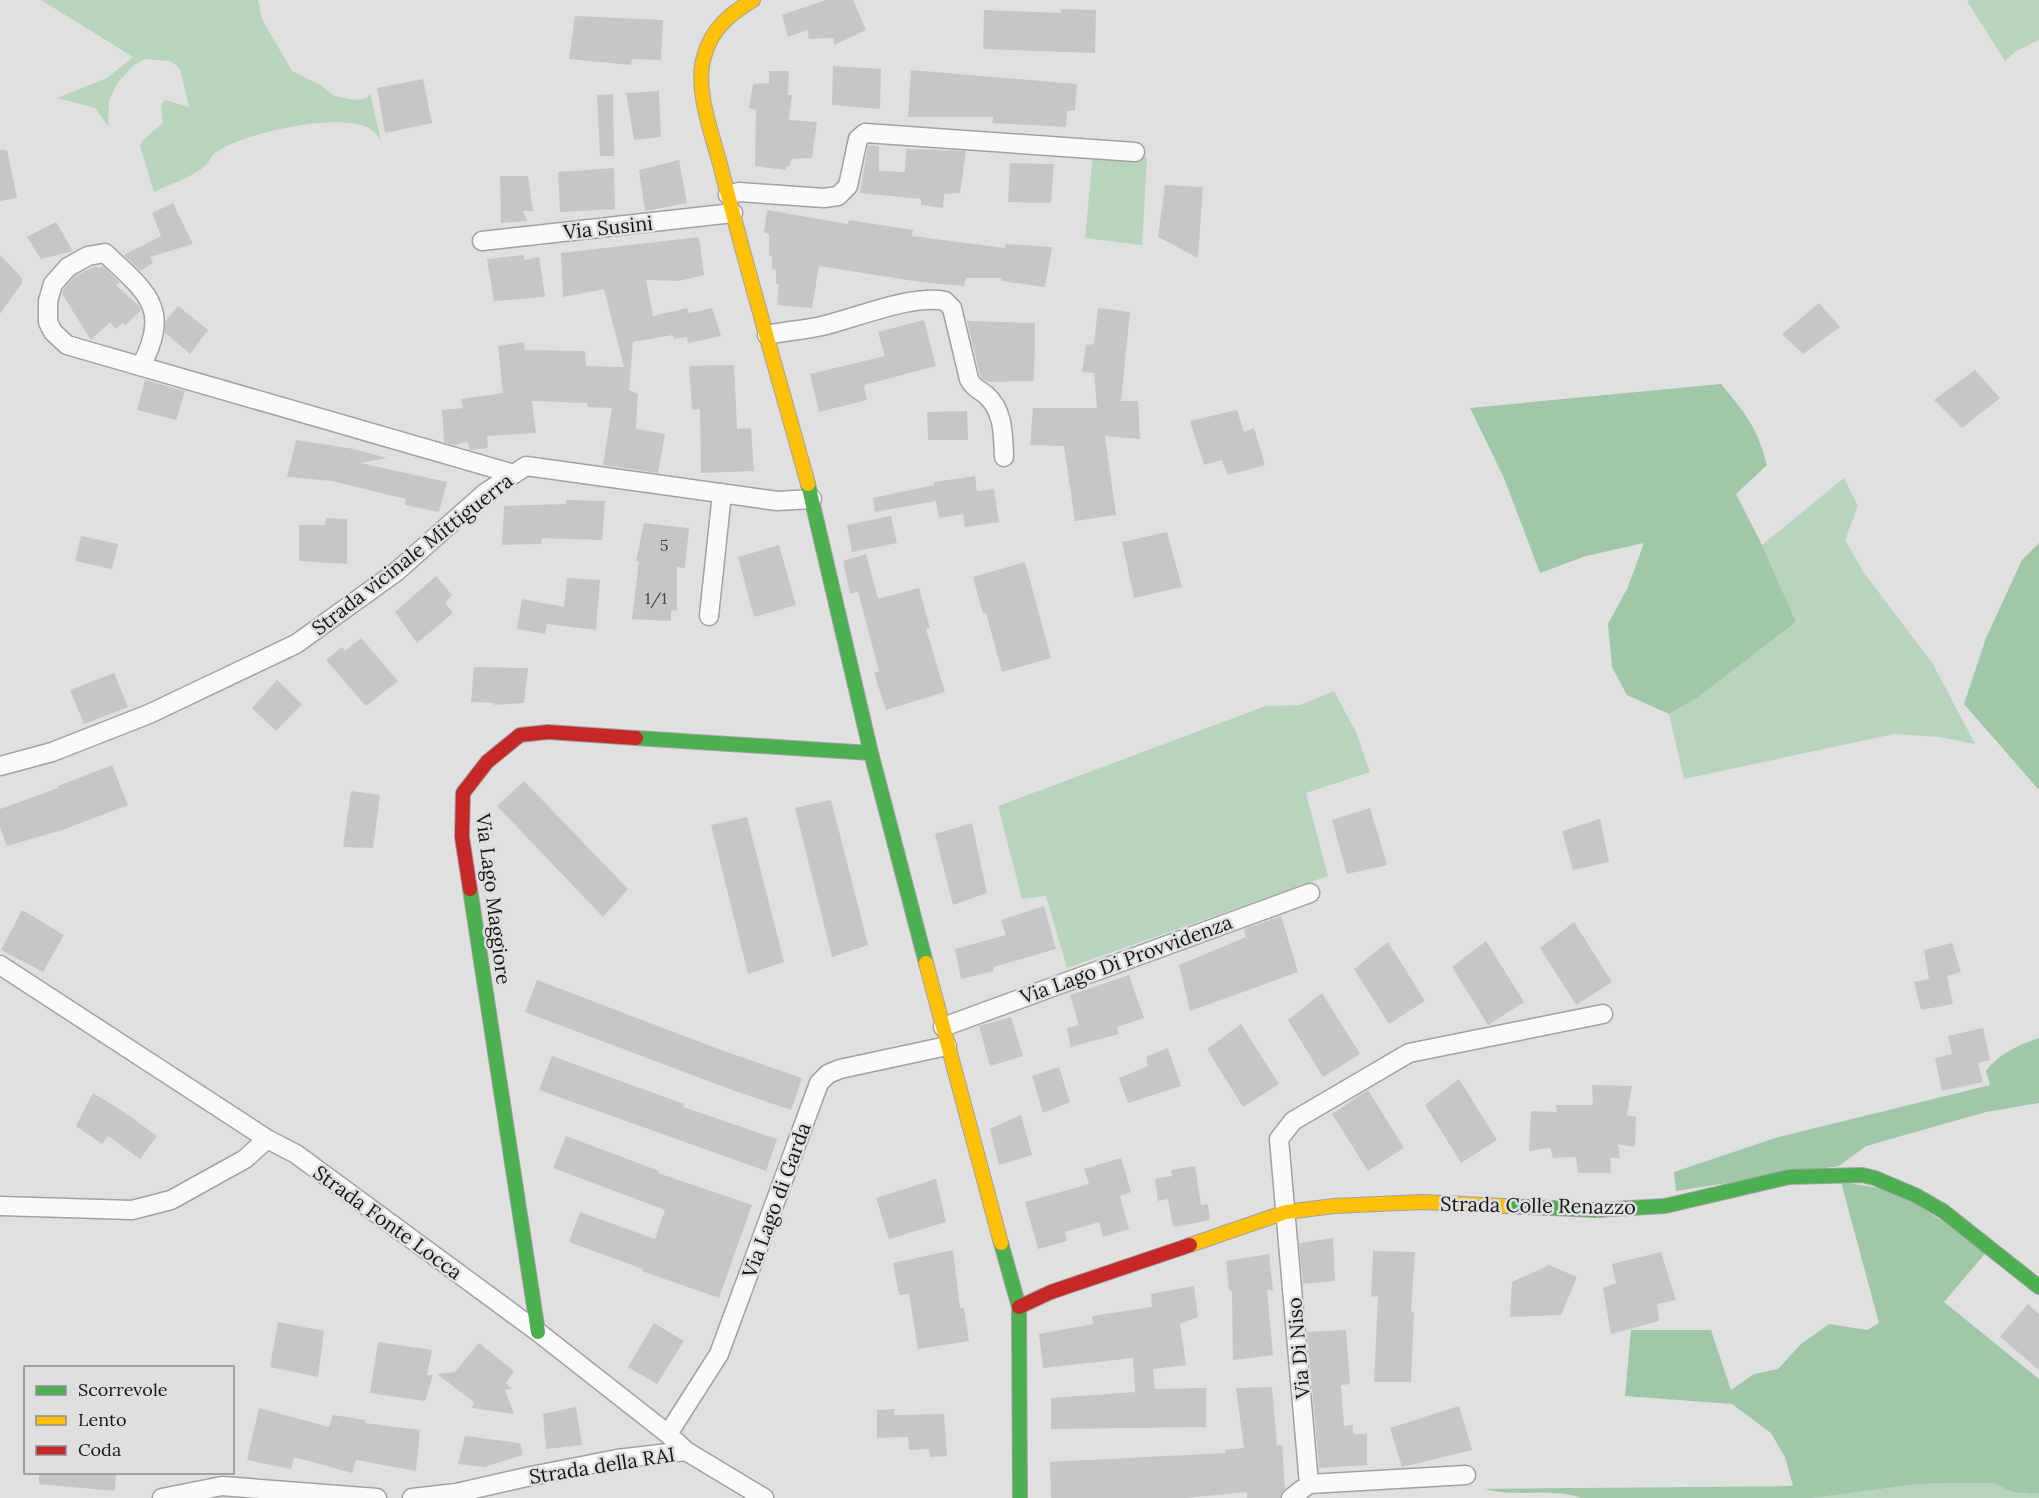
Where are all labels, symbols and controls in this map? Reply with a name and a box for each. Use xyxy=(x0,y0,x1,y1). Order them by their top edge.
street label: Via Susini xyxy=(561,210,654,244)
street label: Strada vicinale Mittiguerra xyxy=(306,468,518,640)
house number: 5 xyxy=(660,535,668,555)
house number: 1/1 xyxy=(645,588,667,609)
street label: Via Lago Maggiore xyxy=(471,811,517,986)
street label: Via Lago Di Provvidenza xyxy=(1016,909,1236,1009)
street label: Via Lago di Garda xyxy=(736,1119,816,1282)
street label: Strada Fonte Locca xyxy=(309,1159,467,1285)
street label: Strada Colle Renazzo xyxy=(1440,1191,1636,1219)
street label: Via Di Niso xyxy=(1281,1296,1315,1401)
legend xyxy=(24,1366,234,1474)
text: Scorrevole xyxy=(78,1378,168,1401)
text: Lento xyxy=(78,1408,126,1431)
text: Coda xyxy=(78,1438,121,1461)
street label: Strada della RAI xyxy=(527,1441,677,1489)

